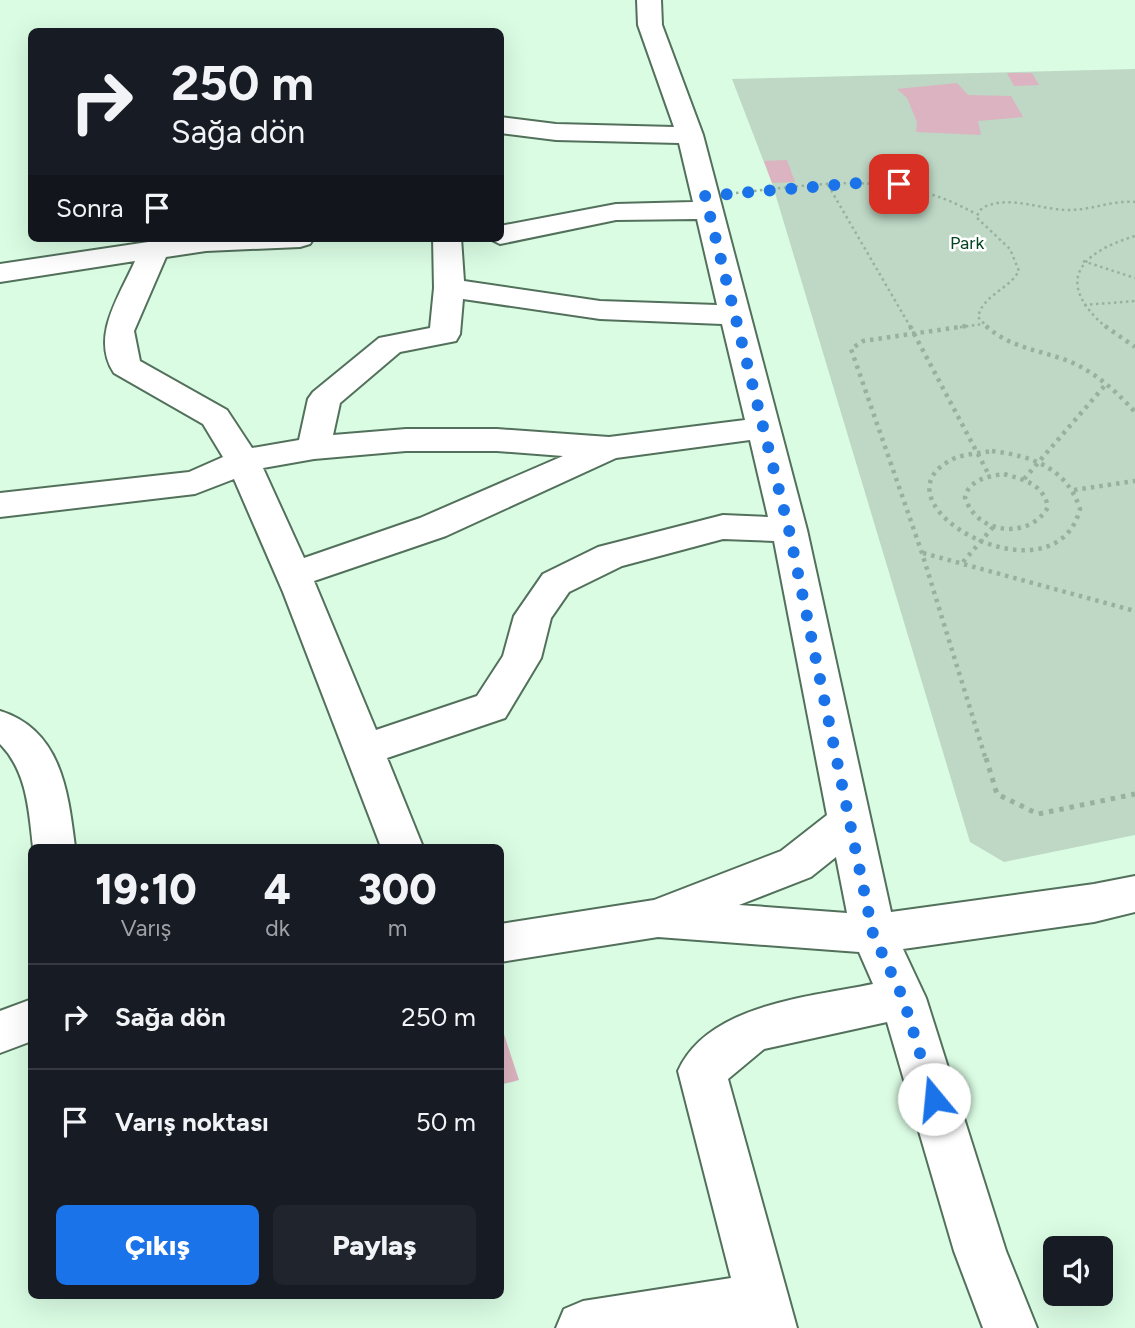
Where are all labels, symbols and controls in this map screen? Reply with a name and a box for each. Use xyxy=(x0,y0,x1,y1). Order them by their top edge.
text: 250 m xyxy=(171,53,314,112)
icon: right xyxy=(56,56,147,147)
text: Sağa dön xyxy=(171,113,305,151)
pin xyxy=(869,154,929,214)
icon: arrive xyxy=(880,165,918,203)
icon: arrive xyxy=(138,189,176,227)
text: Sonra xyxy=(56,192,124,224)
park label: Park xyxy=(950,232,984,254)
text: 19:10 xyxy=(95,864,197,915)
text: 4 xyxy=(264,864,291,915)
text: 300 xyxy=(358,864,437,915)
text: Varış xyxy=(121,914,171,942)
text: dk xyxy=(265,914,290,942)
text: m xyxy=(388,914,407,942)
icon: right xyxy=(56,998,94,1036)
text: Sağa dön xyxy=(115,1001,226,1033)
text: 250 m xyxy=(401,1001,476,1033)
position arrow xyxy=(897,1062,971,1136)
icon: arrive xyxy=(56,1103,94,1141)
text: Varış noktası xyxy=(115,1106,269,1138)
text: 50 m xyxy=(416,1106,476,1138)
button: Çıkış xyxy=(56,1205,259,1285)
button: Paylaş xyxy=(273,1205,476,1285)
map controls xyxy=(1043,1236,1113,1306)
button: sound xyxy=(1043,1236,1113,1306)

